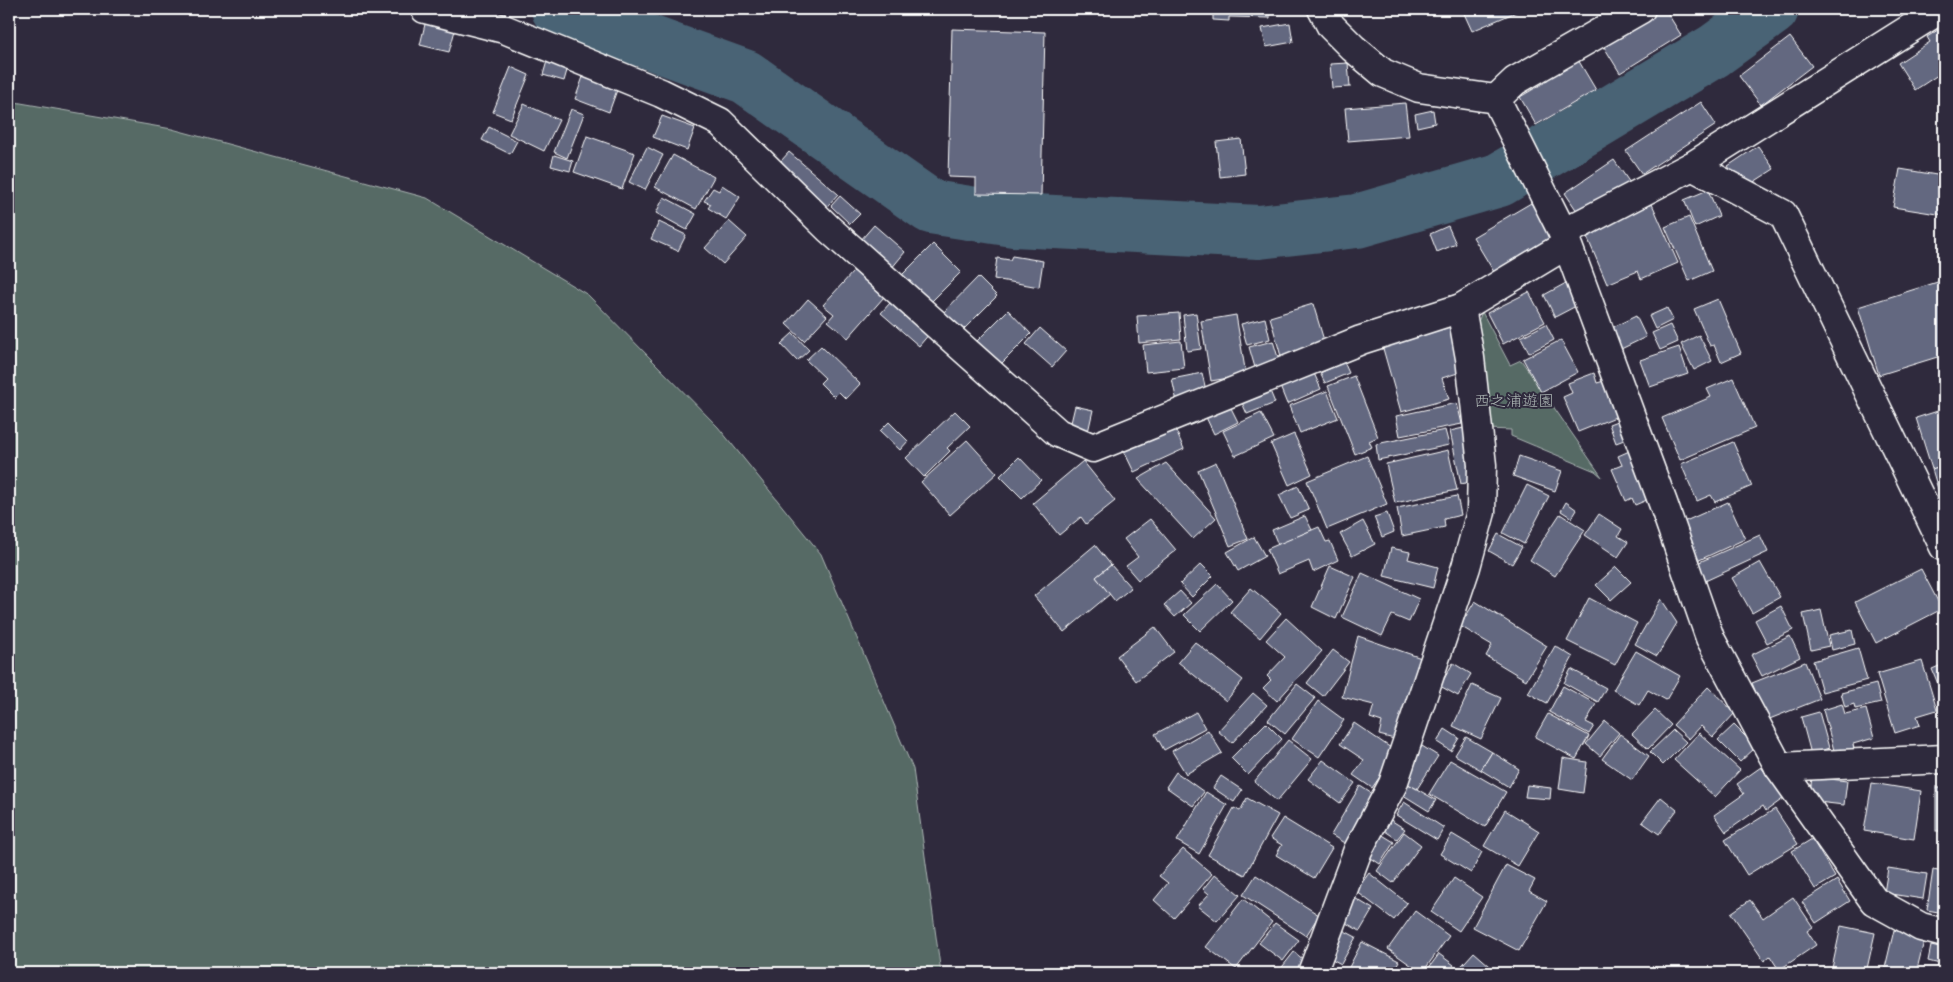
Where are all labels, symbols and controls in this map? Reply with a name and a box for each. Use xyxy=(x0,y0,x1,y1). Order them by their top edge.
park label: 西之浦遊園 xyxy=(1474,390,1554,412)

